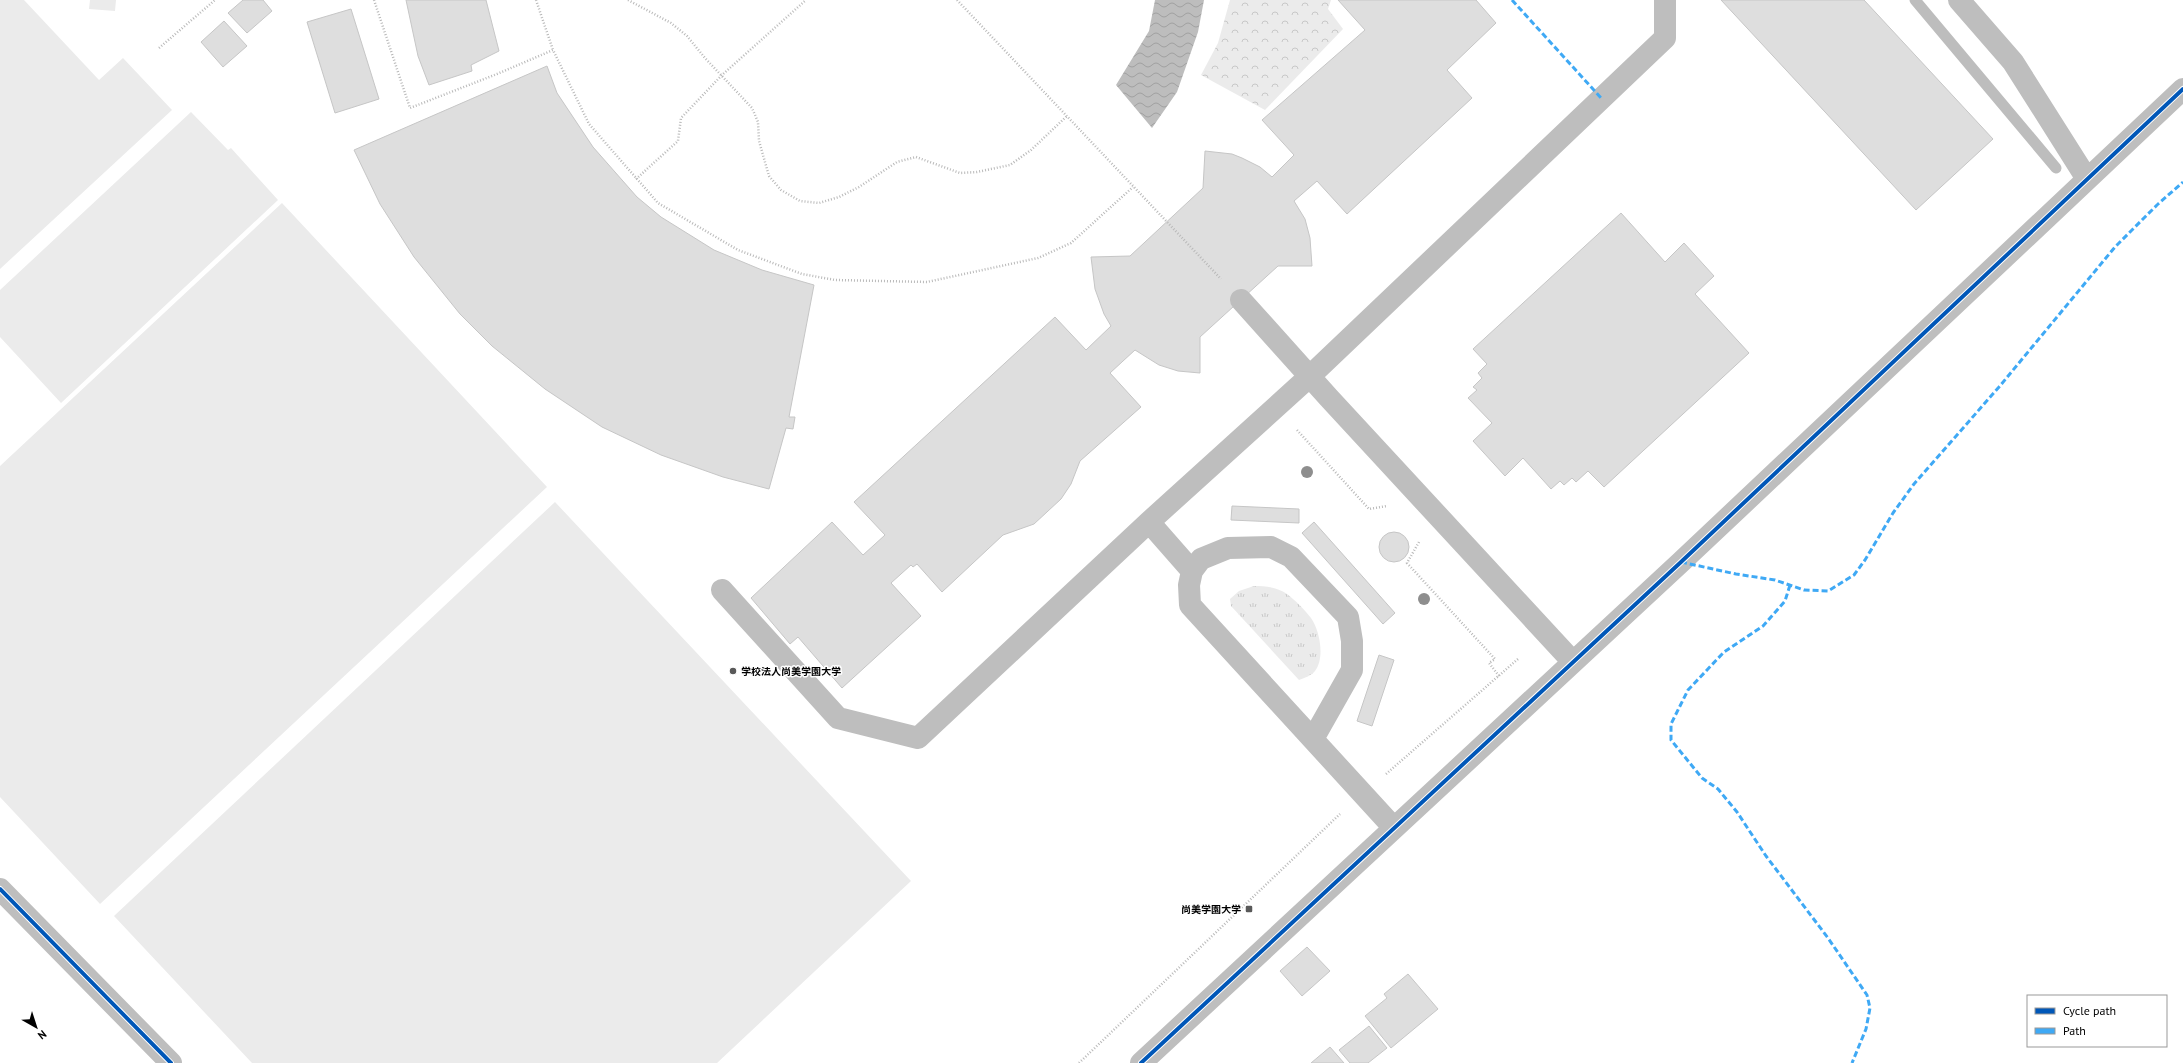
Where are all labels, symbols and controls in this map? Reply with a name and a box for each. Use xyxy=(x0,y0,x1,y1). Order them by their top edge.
place label: 学校法人尚美学園大学 xyxy=(741,665,841,678)
marker: 学校法人尚美学園大学 xyxy=(728,666,738,676)
place label: 尚美学園大学 xyxy=(1181,903,1241,916)
marker: 尚美学園大学 xyxy=(1244,904,1254,914)
legend xyxy=(2027,995,2167,1047)
text: Cycle path xyxy=(2063,1003,2116,1018)
north arrow xyxy=(16,1007,56,1047)
text: Path xyxy=(2063,1023,2086,1038)
text: N xyxy=(35,1027,50,1042)

